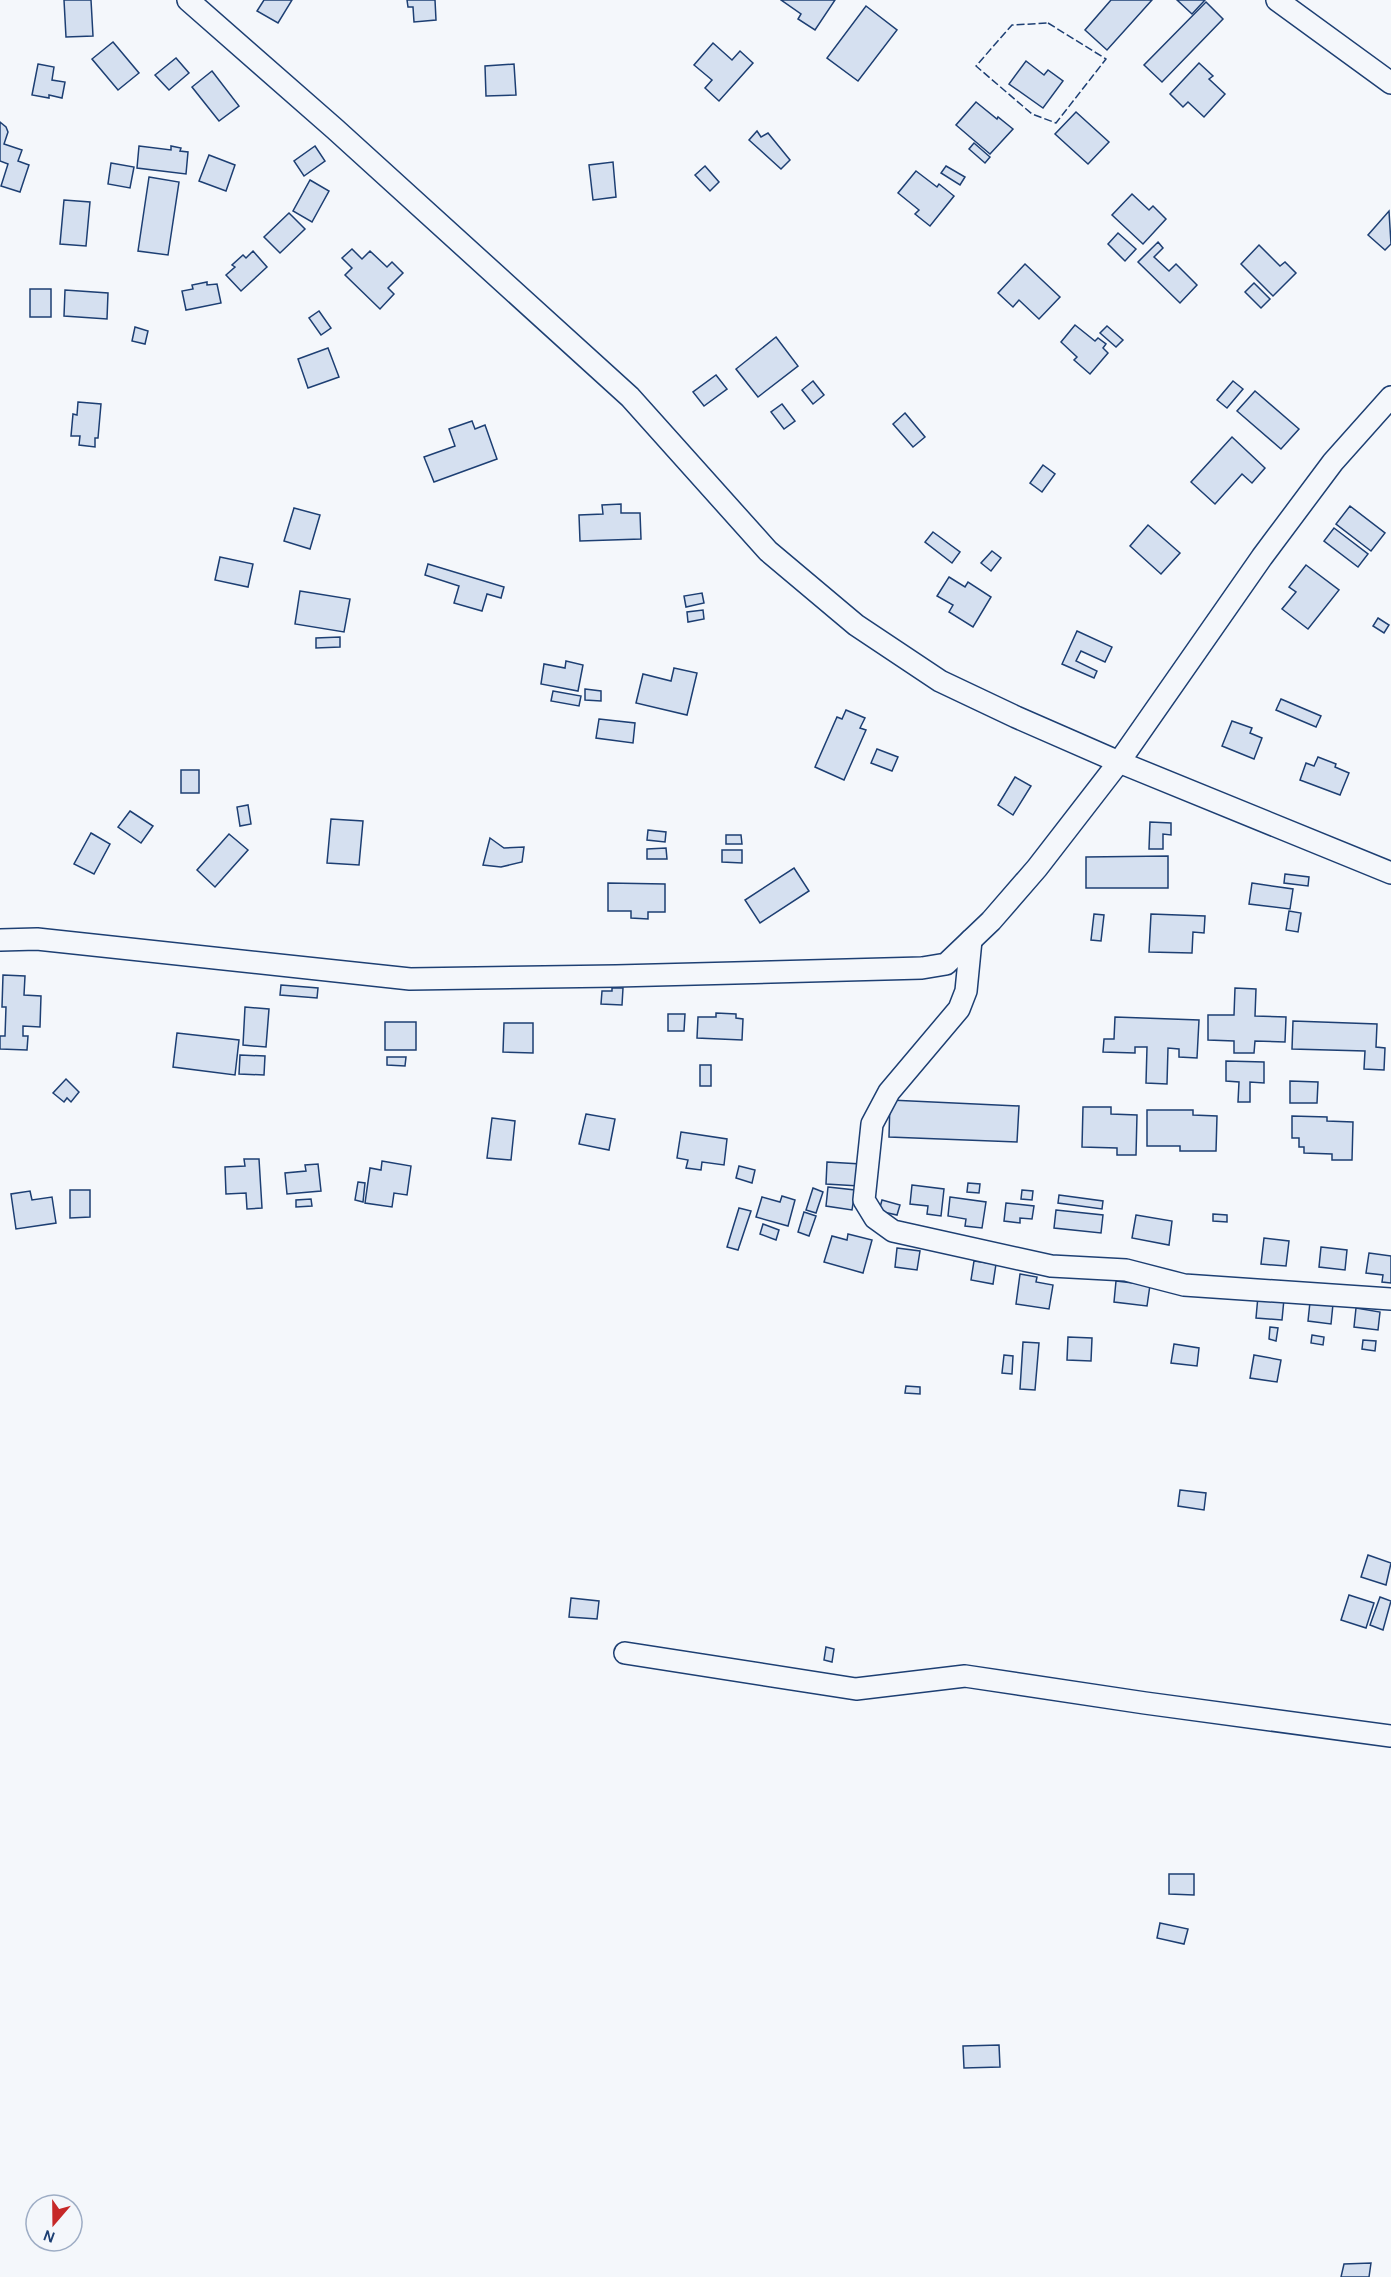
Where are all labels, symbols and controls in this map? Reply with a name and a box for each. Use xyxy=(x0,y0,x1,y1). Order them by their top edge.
north arrow xyxy=(24,2193,84,2253)
text: N xyxy=(40,2226,58,2248)

